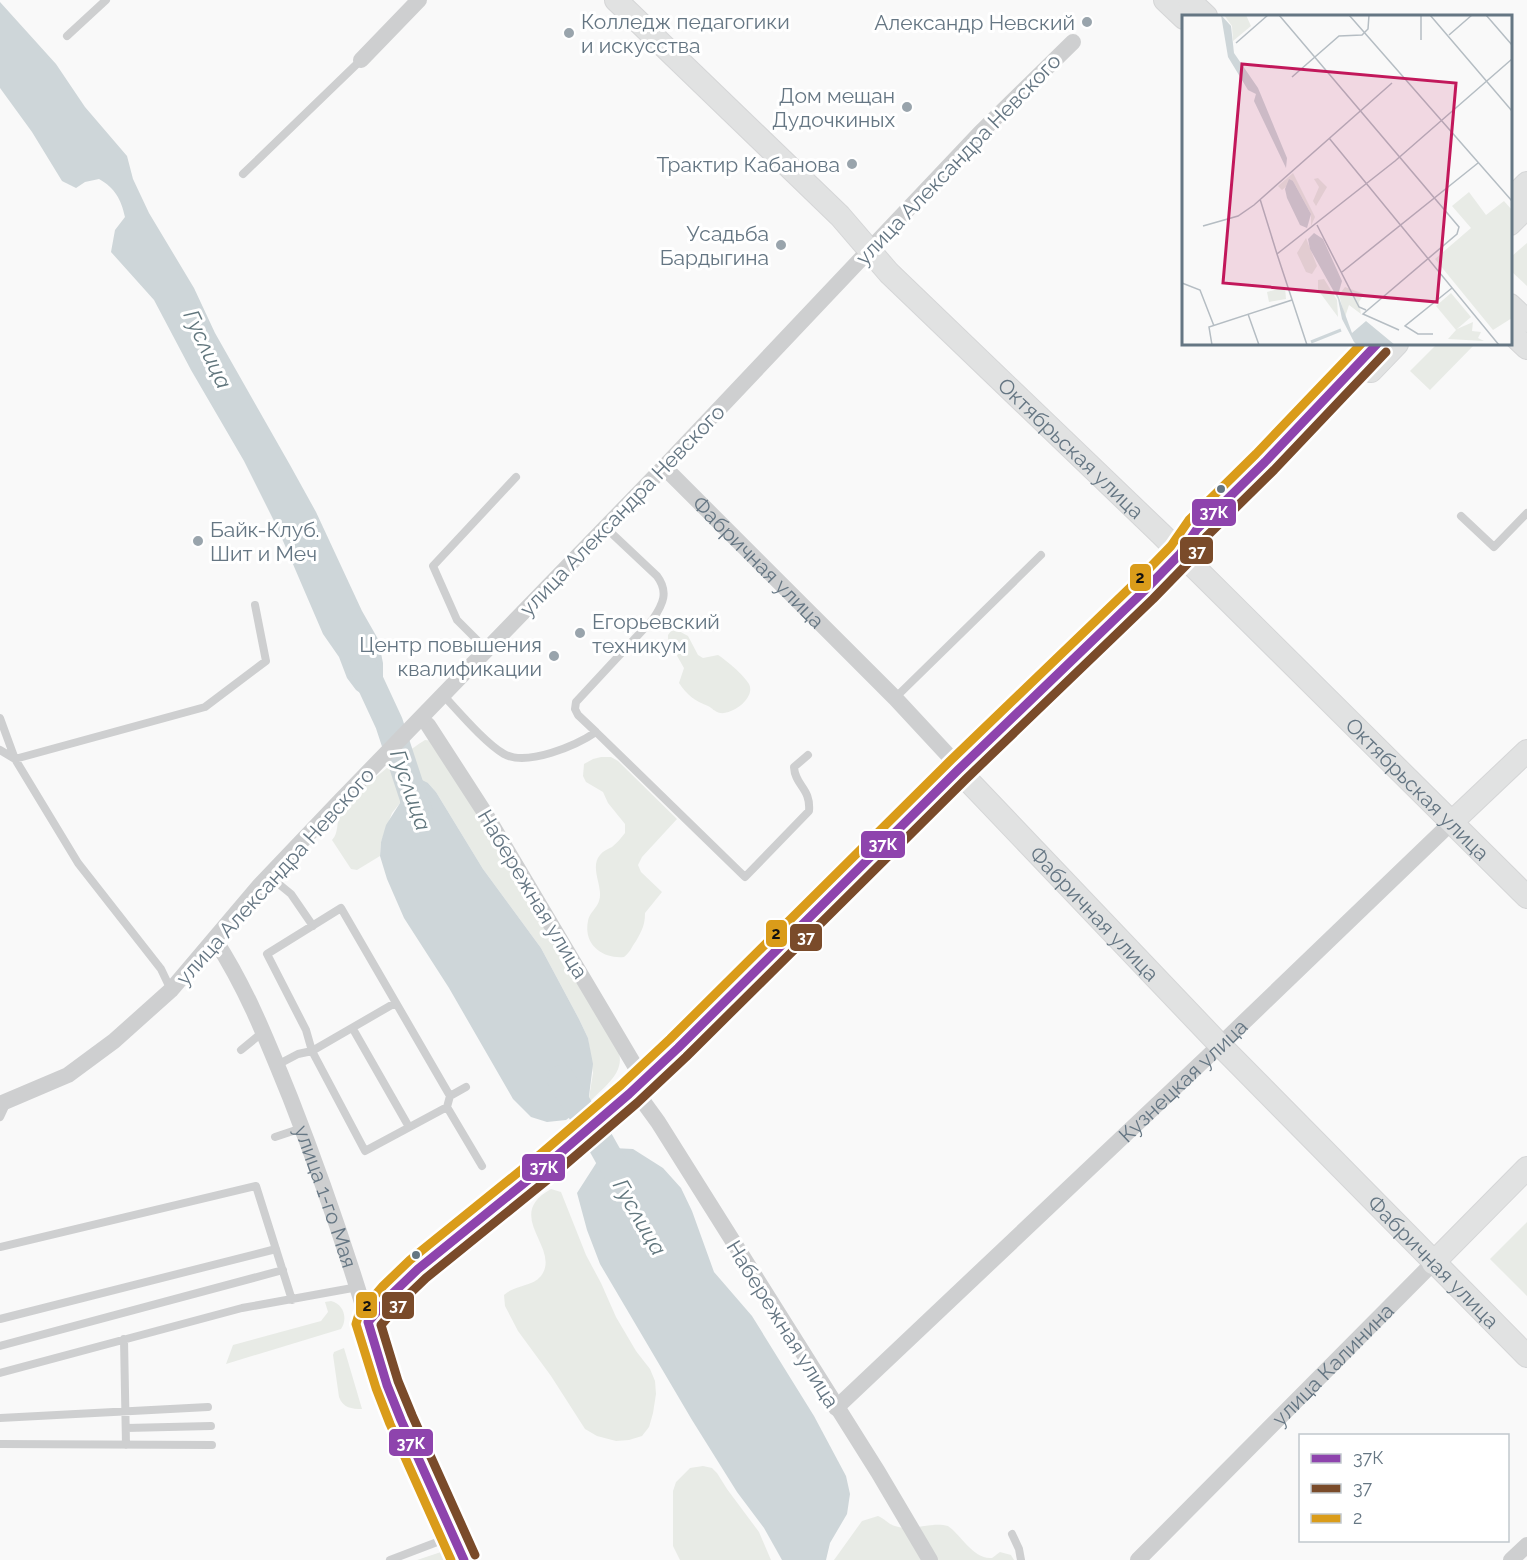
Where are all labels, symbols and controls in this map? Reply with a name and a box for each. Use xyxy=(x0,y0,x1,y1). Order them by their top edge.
place label: Колледж педагогики и искусства xyxy=(581,9,790,58)
place label: Александр Невский xyxy=(874,10,1075,35)
marker: Александр Невский xyxy=(1080,15,1094,29)
inset map xyxy=(1182,15,1512,345)
marker: Колледж педагогики и искусства xyxy=(562,26,576,40)
street label: улица Александра Невского xyxy=(850,48,1066,270)
place label: Дом мещан Дудочкиных xyxy=(772,83,895,132)
marker: Дом мещан Дудочкиных xyxy=(900,100,914,114)
place label: Трактир Кабанова xyxy=(657,152,840,177)
marker: Трактир Кабанова xyxy=(845,157,859,171)
place label: Усадьба Бардыгина xyxy=(660,221,769,270)
marker: Усадьба Бардыгина xyxy=(774,238,788,252)
water label: Гуслица xyxy=(179,306,237,392)
street label: Октябрьская улица xyxy=(993,372,1149,524)
street label: улица Александра Невского xyxy=(514,399,730,621)
unlabelled marker xyxy=(1215,483,1227,495)
street label: Фабричная улица xyxy=(688,491,830,633)
line badge: 37К xyxy=(1191,498,1237,527)
text: 37К xyxy=(1200,503,1228,522)
place label: Байк-Клуб. Шит и Меч xyxy=(210,517,319,566)
marker: Байк-Клуб. Шит и Меч xyxy=(191,534,205,548)
line badge: 37 xyxy=(1179,536,1214,565)
text: 37 xyxy=(1188,542,1206,561)
line badge: 2 xyxy=(1129,563,1152,592)
text: 2 xyxy=(1135,568,1145,587)
place label: Егорьевский техникум xyxy=(592,609,720,658)
marker: Егорьевский техникум xyxy=(573,626,587,640)
place label: Центр повышения квалификации xyxy=(359,632,542,681)
marker: Центр повышения квалификации xyxy=(547,649,561,663)
street label: Октябрьская улица xyxy=(1341,712,1495,865)
water label: Гуслица xyxy=(385,746,437,834)
street label: улица Александра Невского xyxy=(171,762,379,990)
street label: Набережная улица xyxy=(473,805,593,983)
line badge: 37К xyxy=(860,830,906,859)
text: 37К xyxy=(869,835,897,854)
street label: Фабричная улица xyxy=(1025,841,1164,986)
line badge: 2 xyxy=(765,919,788,948)
line badge: 37 xyxy=(789,923,823,952)
text: 2 xyxy=(771,924,781,943)
text: 37 xyxy=(797,928,815,947)
street label: Кузнецкая улица xyxy=(1113,1013,1252,1147)
street label: улица 1-го Мая xyxy=(289,1121,363,1271)
line badge: 37К xyxy=(521,1153,566,1182)
text: 37К xyxy=(530,1158,558,1177)
water label: Гуслица xyxy=(608,1174,672,1260)
street label: Фабричная улица xyxy=(1363,1190,1505,1333)
street label: Набережная улица xyxy=(721,1236,845,1412)
unlabelled marker xyxy=(410,1249,422,1261)
line badge: 2 xyxy=(355,1291,378,1319)
line badge: 37 xyxy=(381,1291,415,1320)
text: 2 xyxy=(362,1296,372,1315)
text: 37 xyxy=(389,1296,407,1315)
street label: улица Калинина xyxy=(1266,1298,1399,1431)
line badge: 37К xyxy=(388,1428,434,1457)
text: 37К xyxy=(397,1434,425,1453)
legend xyxy=(1299,1434,1509,1542)
text: 37К xyxy=(1353,1447,1384,1468)
text: 37 xyxy=(1353,1477,1373,1498)
text: 2 xyxy=(1353,1507,1362,1528)

